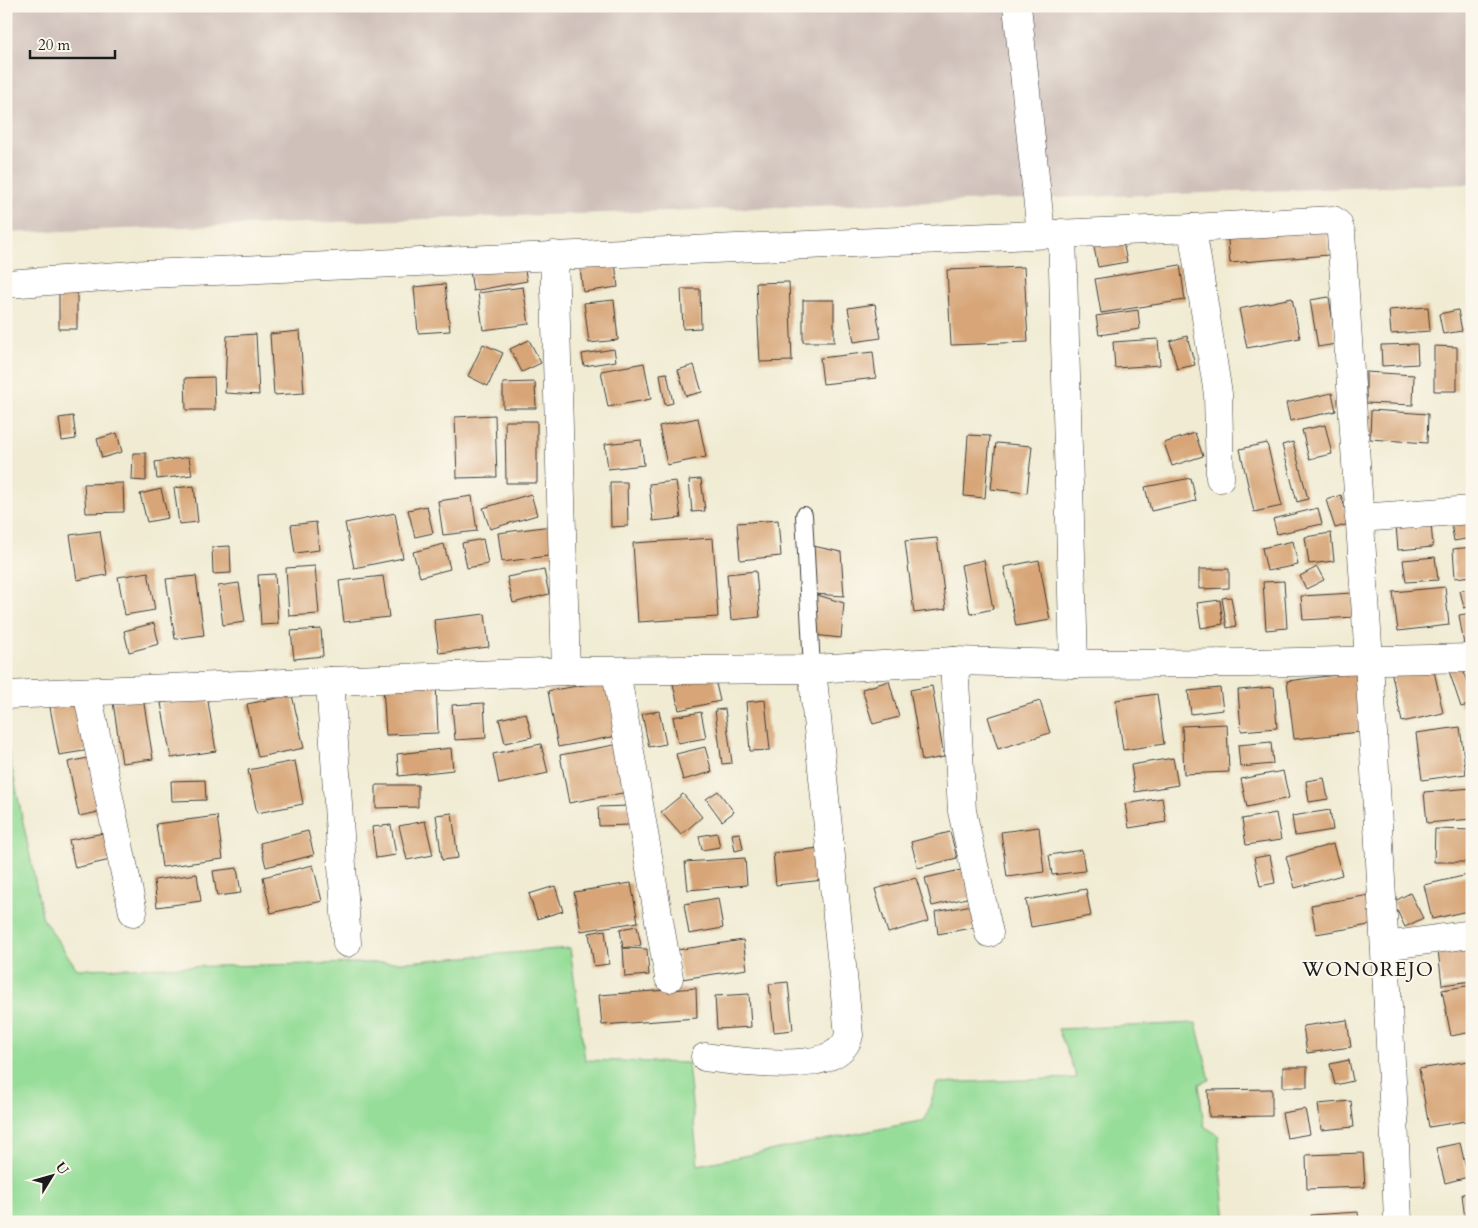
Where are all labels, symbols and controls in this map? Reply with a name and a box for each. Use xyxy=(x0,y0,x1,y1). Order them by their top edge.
scale bar xyxy=(30,28,115,60)
text: 20 m xyxy=(38,35,70,55)
district label: WONOREJO xyxy=(1301,956,1434,983)
north arrow xyxy=(28,1150,78,1200)
text: U xyxy=(51,1158,73,1179)

